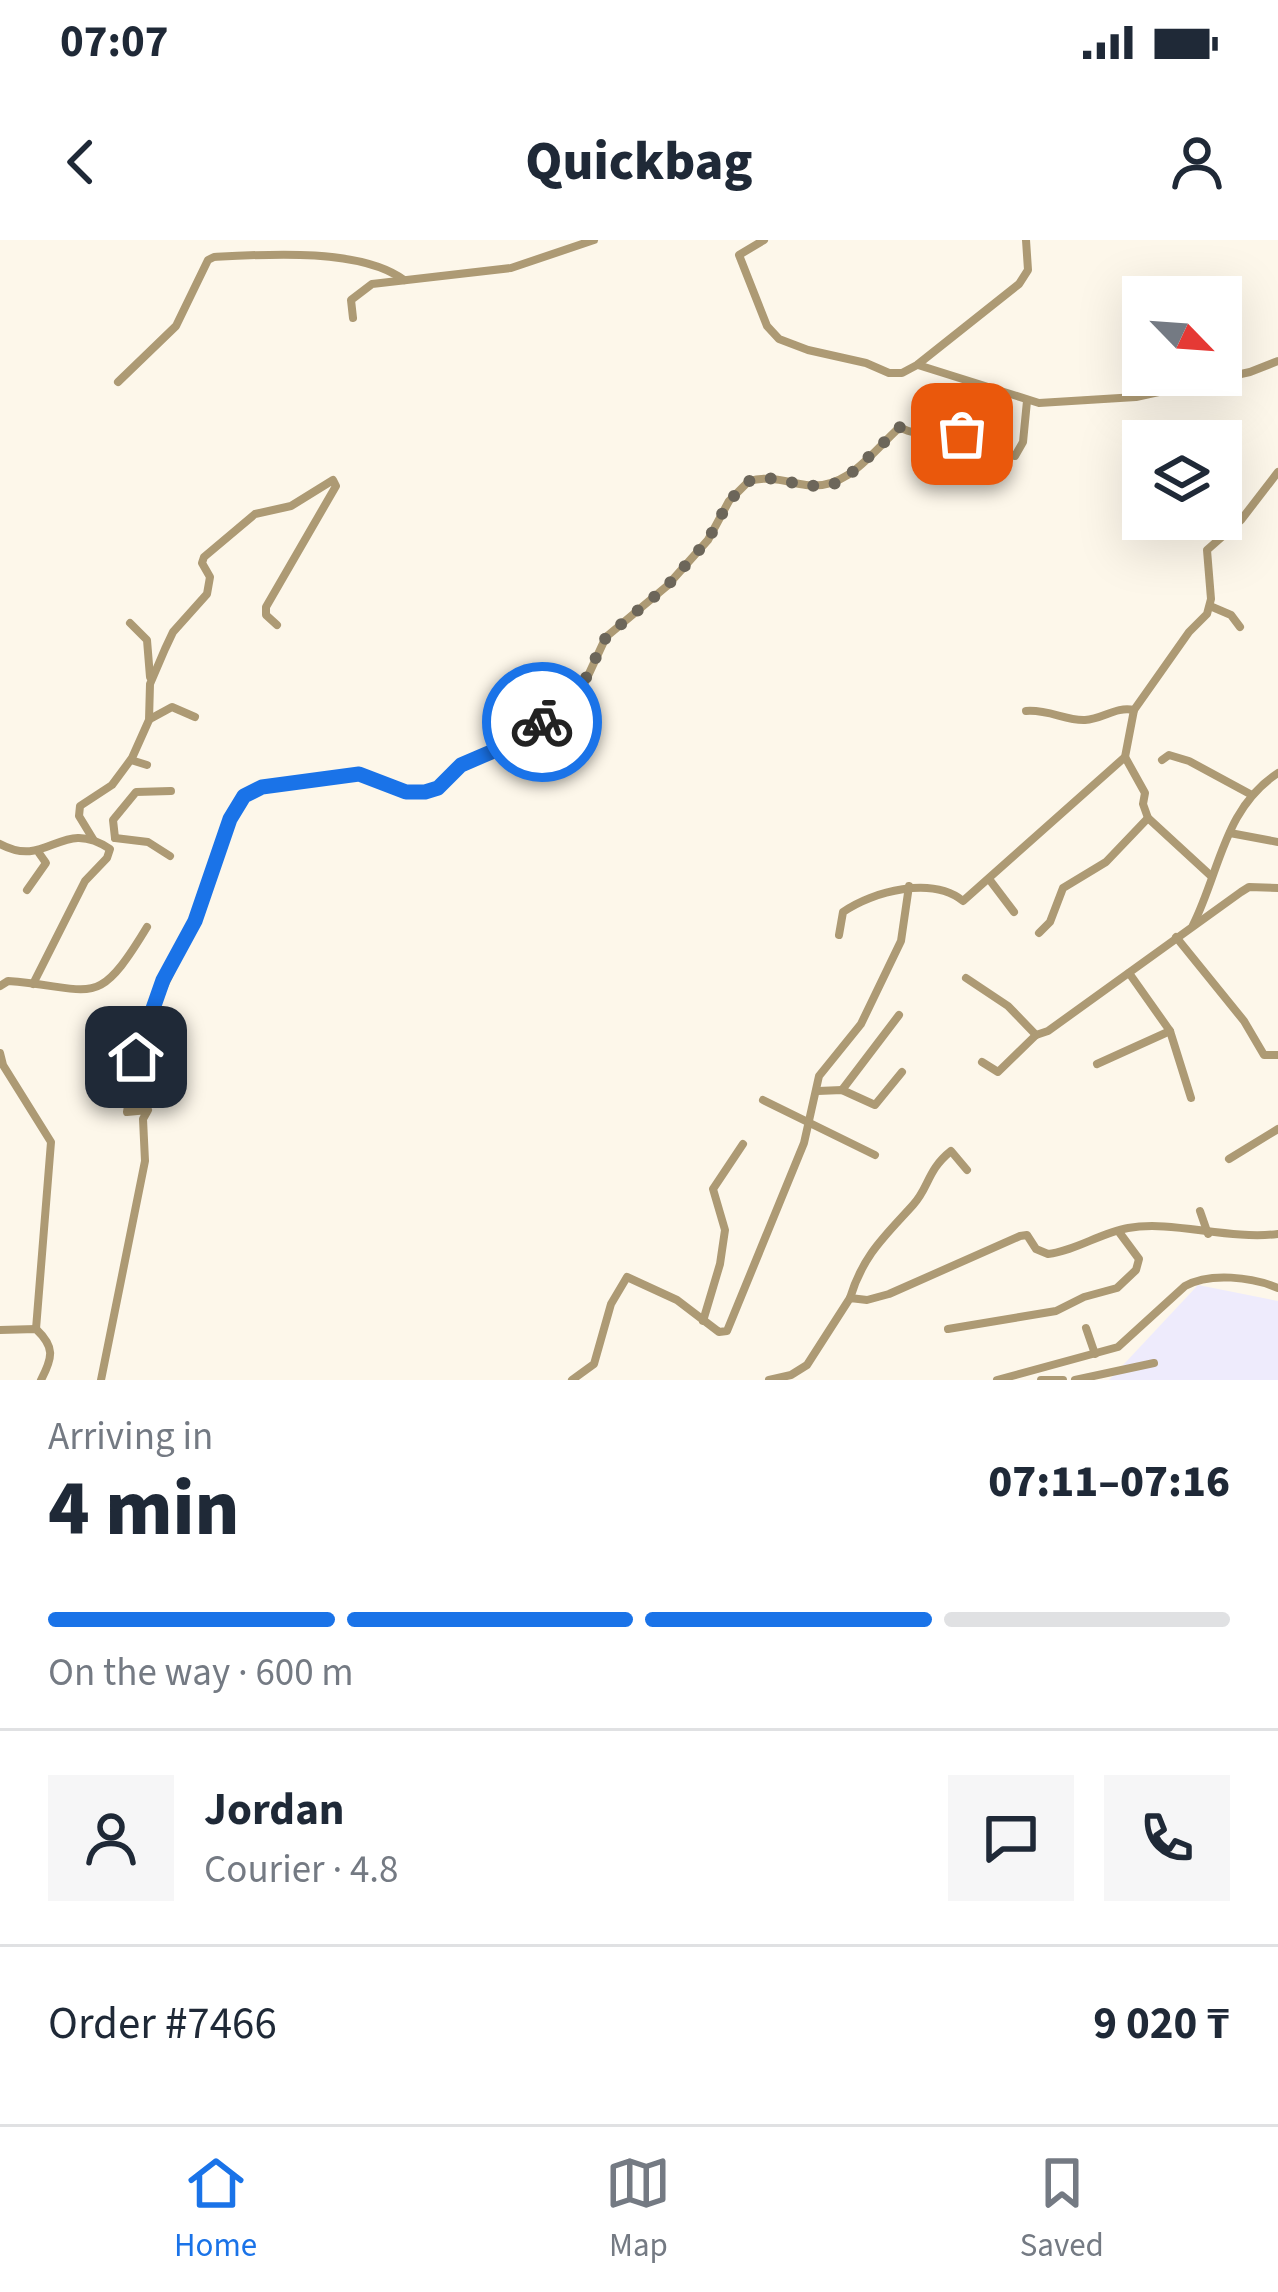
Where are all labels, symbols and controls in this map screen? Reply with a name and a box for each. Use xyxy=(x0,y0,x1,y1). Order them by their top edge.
text: 07:07 xyxy=(60,10,169,74)
text: Quickbag xyxy=(525,124,753,201)
icon: back xyxy=(48,129,114,195)
icon: person xyxy=(1164,129,1230,195)
north arrow xyxy=(1122,276,1242,396)
map controls xyxy=(1122,276,1242,540)
pin xyxy=(911,383,1013,485)
icon: bag xyxy=(929,401,995,467)
button: layers xyxy=(1122,420,1242,540)
courier xyxy=(482,662,602,782)
icon: bike xyxy=(509,689,575,755)
pin xyxy=(85,1006,187,1108)
icon: home xyxy=(103,1024,169,1090)
text: Arriving in xyxy=(48,1409,213,1465)
text: 07:11–07:16 xyxy=(988,1450,1230,1514)
text: 4 min xyxy=(48,1454,240,1565)
text: On the way · 600 m xyxy=(48,1645,354,1701)
button: person xyxy=(48,1775,174,1901)
button: chat xyxy=(948,1775,1074,1901)
button: phone xyxy=(1104,1775,1230,1901)
text: Jordan xyxy=(204,1778,345,1842)
text: Courier · 4.8 xyxy=(204,1842,398,1898)
text: Order #7466 xyxy=(48,1992,277,2056)
text: 9 020 ₸ xyxy=(1093,1992,1230,2056)
tab: Home xyxy=(174,2150,257,2269)
tab: Map xyxy=(605,2150,671,2269)
tab: Saved xyxy=(1020,2150,1104,2269)

